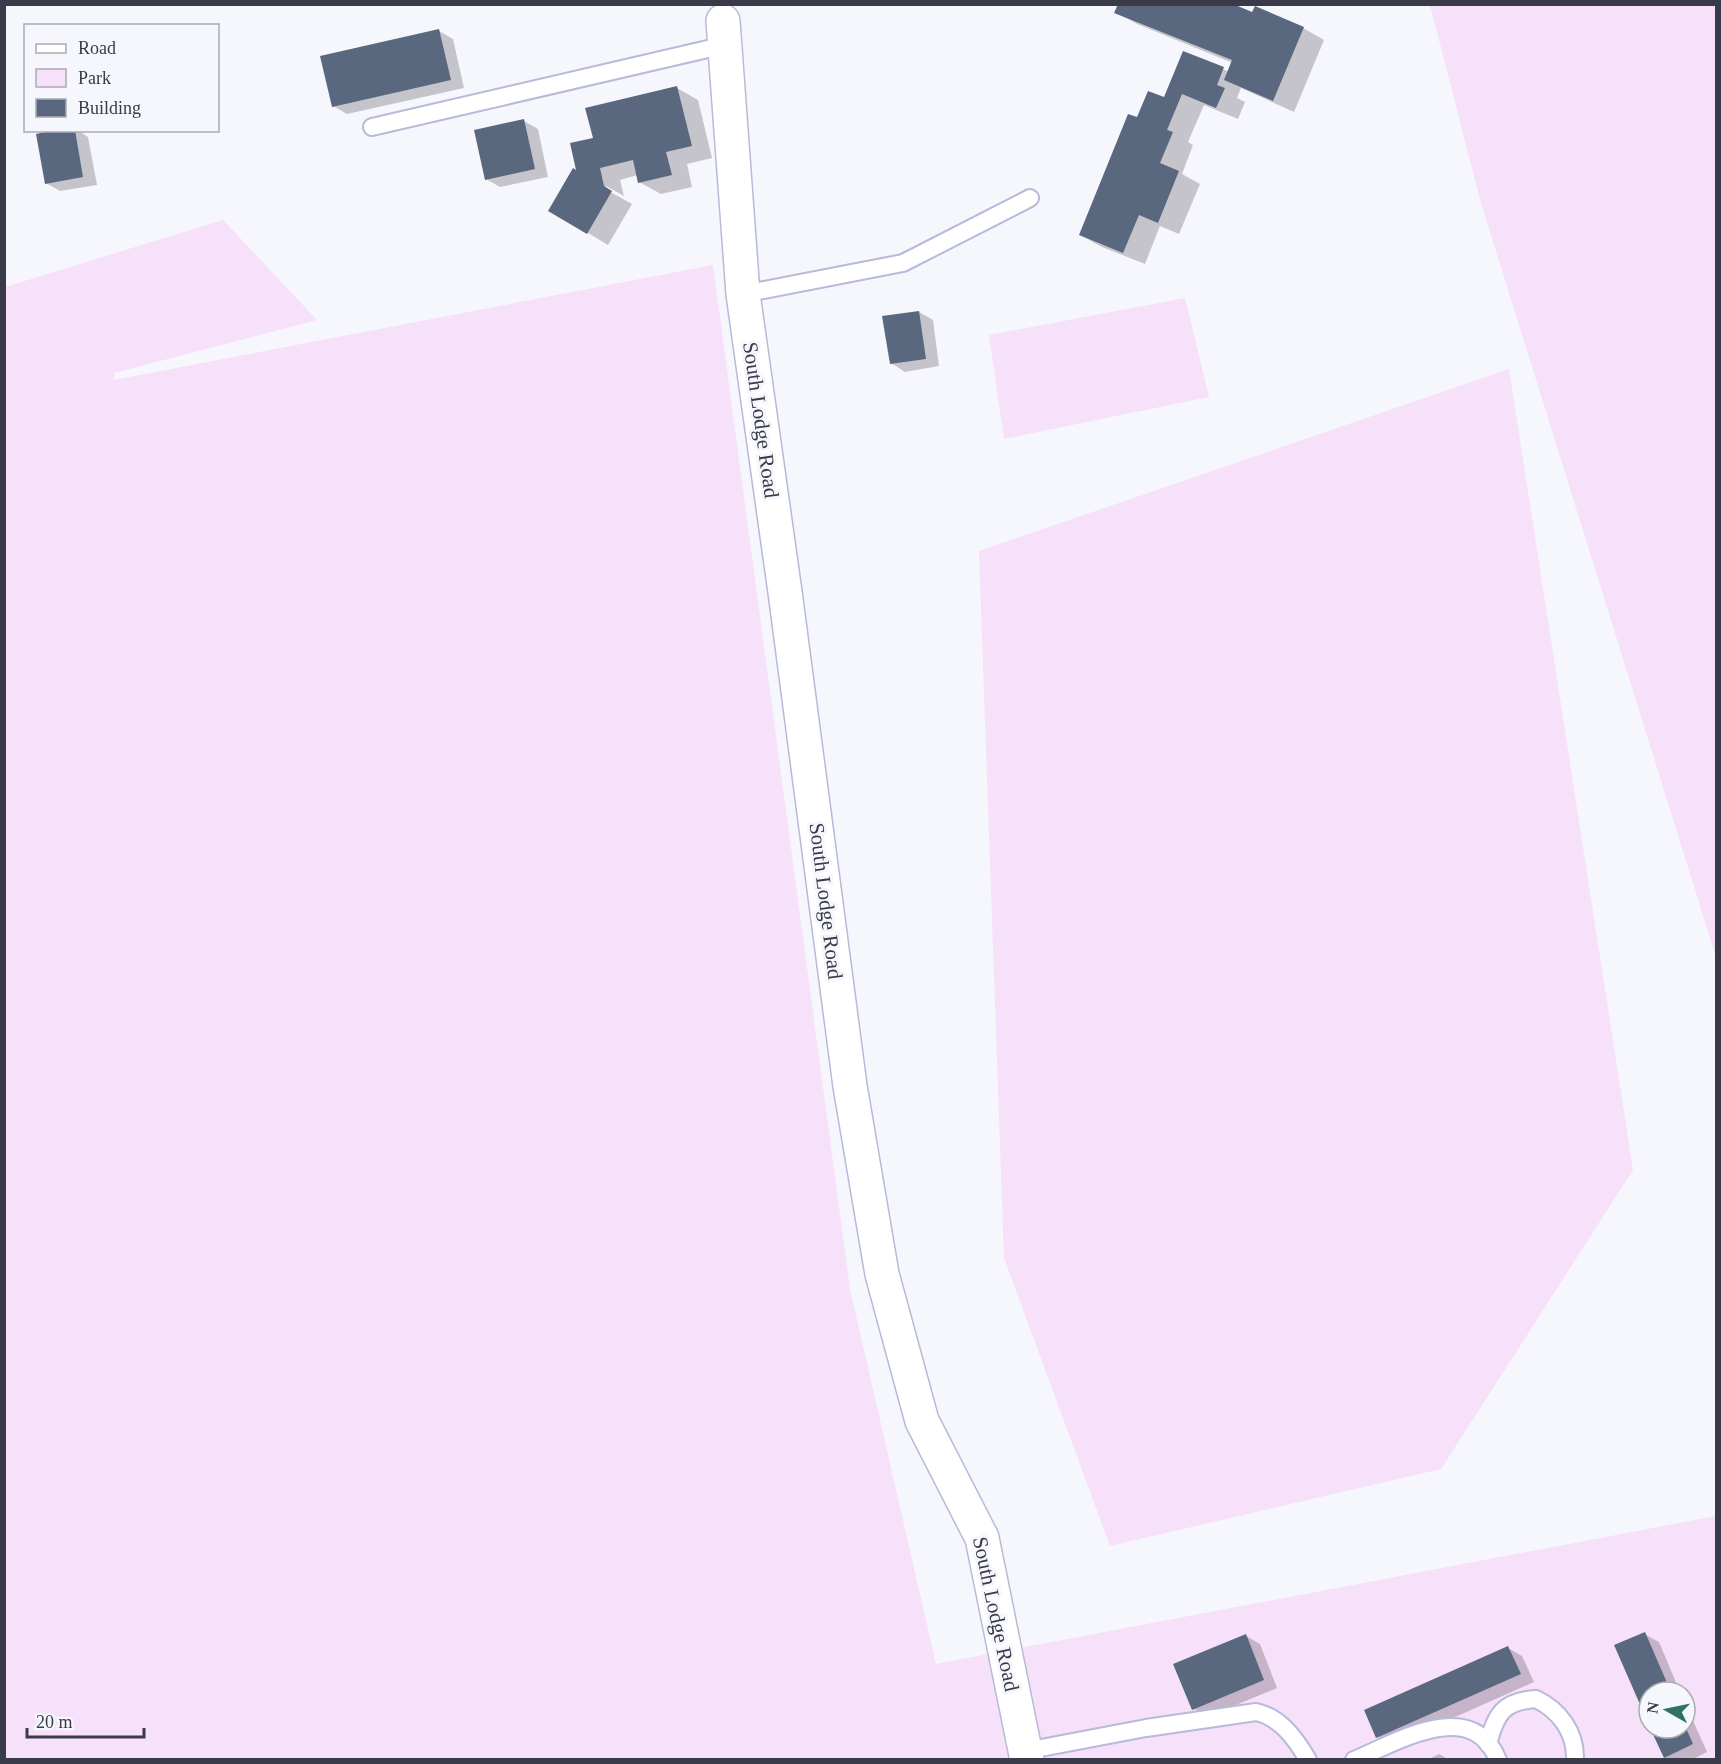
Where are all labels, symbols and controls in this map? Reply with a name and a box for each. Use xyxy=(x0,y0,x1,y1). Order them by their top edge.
legend xyxy=(24,24,219,132)
text: Road xyxy=(78,38,116,58)
text: Park xyxy=(78,68,111,88)
text: Building xyxy=(78,98,141,118)
street label: South Lodge Road xyxy=(738,340,784,500)
street label: South Lodge Road xyxy=(804,821,848,981)
street label: South Lodge Road xyxy=(968,1534,1024,1694)
north arrow xyxy=(1637,1680,1697,1740)
text: N xyxy=(1643,1700,1662,1715)
scale bar xyxy=(27,1701,144,1739)
text: 20 m xyxy=(36,1712,73,1732)

